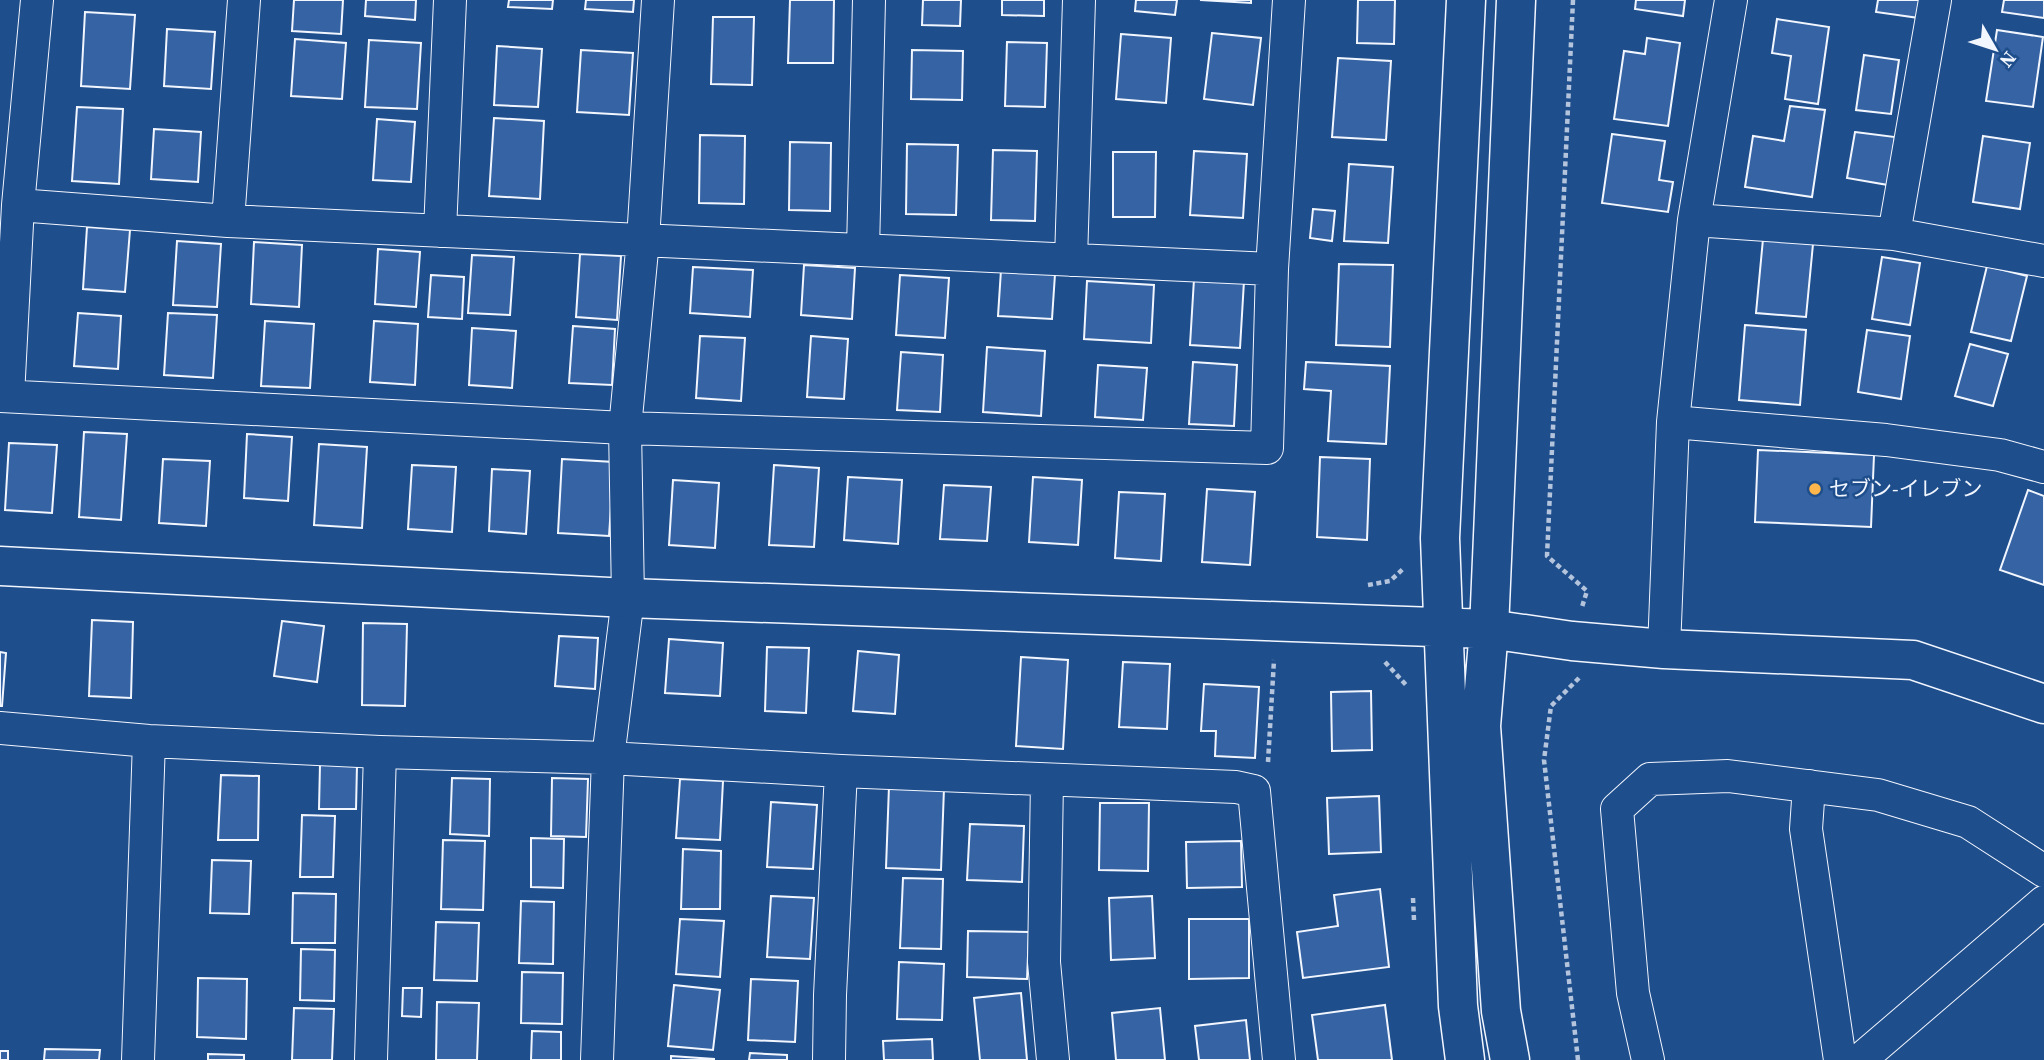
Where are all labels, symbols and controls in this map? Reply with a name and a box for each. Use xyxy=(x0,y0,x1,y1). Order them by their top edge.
north arrow xyxy=(1960,14,2030,84)
text: N xyxy=(1994,46,2023,73)
place label: セブン-イレブン xyxy=(1829,474,1983,503)
marker: セブン-イレブン xyxy=(1807,481,1823,497)

